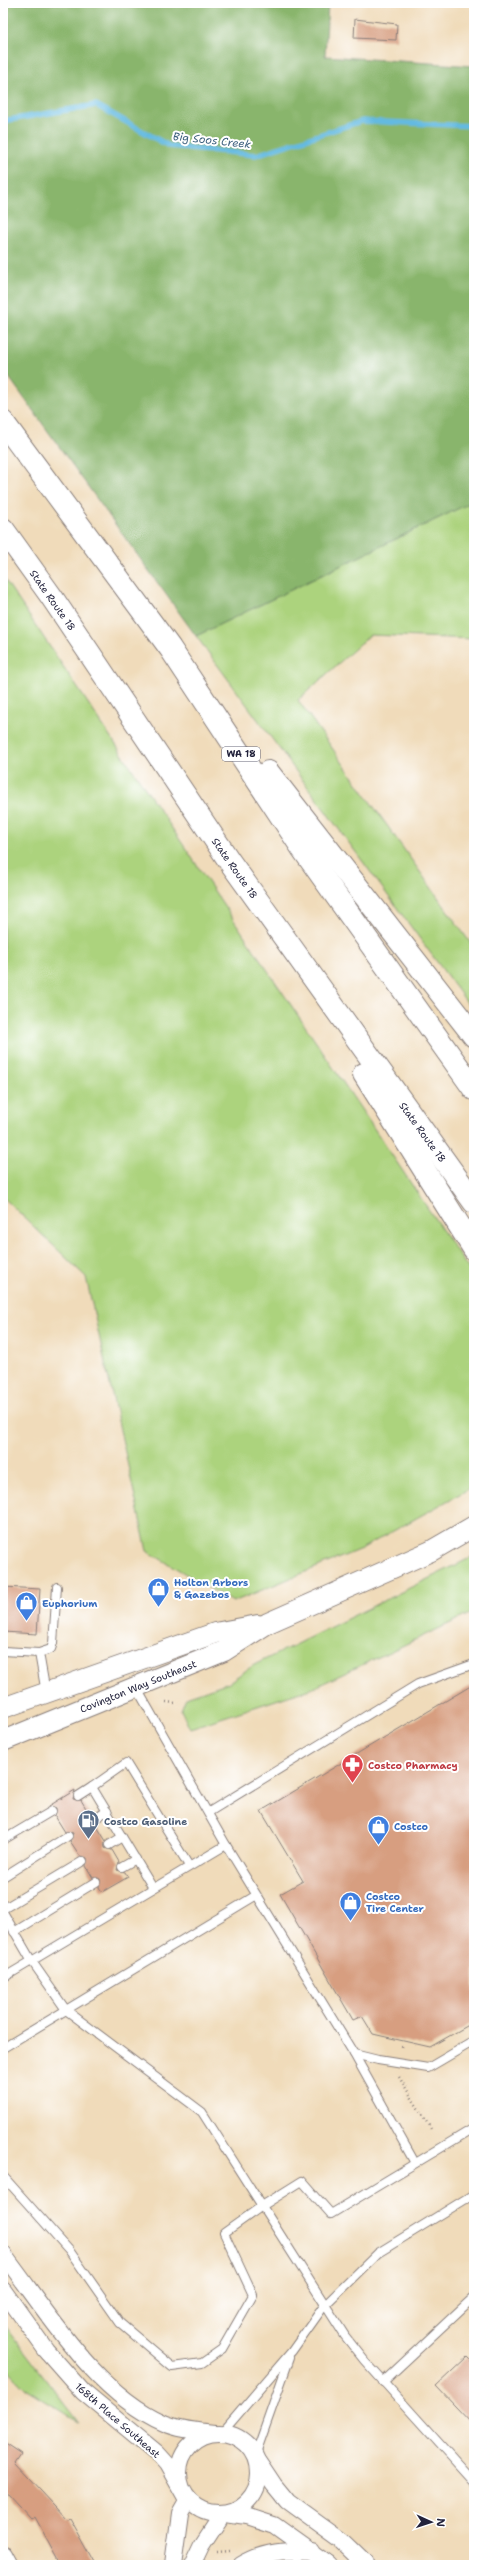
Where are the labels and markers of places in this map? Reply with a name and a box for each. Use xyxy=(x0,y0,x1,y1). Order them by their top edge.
shop icon: Holton Arbors & Gazebos xyxy=(145,1575,171,1608)
place label: Holton Arbors & Gazebos xyxy=(174,1576,248,1601)
shop icon: Euphorium xyxy=(14,1590,40,1623)
place label: Euphorium xyxy=(42,1597,97,1610)
pharmacy icon: Costco Pharmacy xyxy=(339,1752,365,1785)
place label: Costco Pharmacy xyxy=(368,1759,458,1772)
fuel station icon: Costco Gasoline xyxy=(75,1808,101,1841)
shop icon: Costco xyxy=(365,1813,391,1846)
place label: Costco Gasoline xyxy=(104,1815,187,1828)
place label: Costco xyxy=(394,1820,429,1833)
shop icon: Costco Tire Center xyxy=(338,1889,364,1922)
place label: Costco Tire Center xyxy=(366,1890,425,1915)

